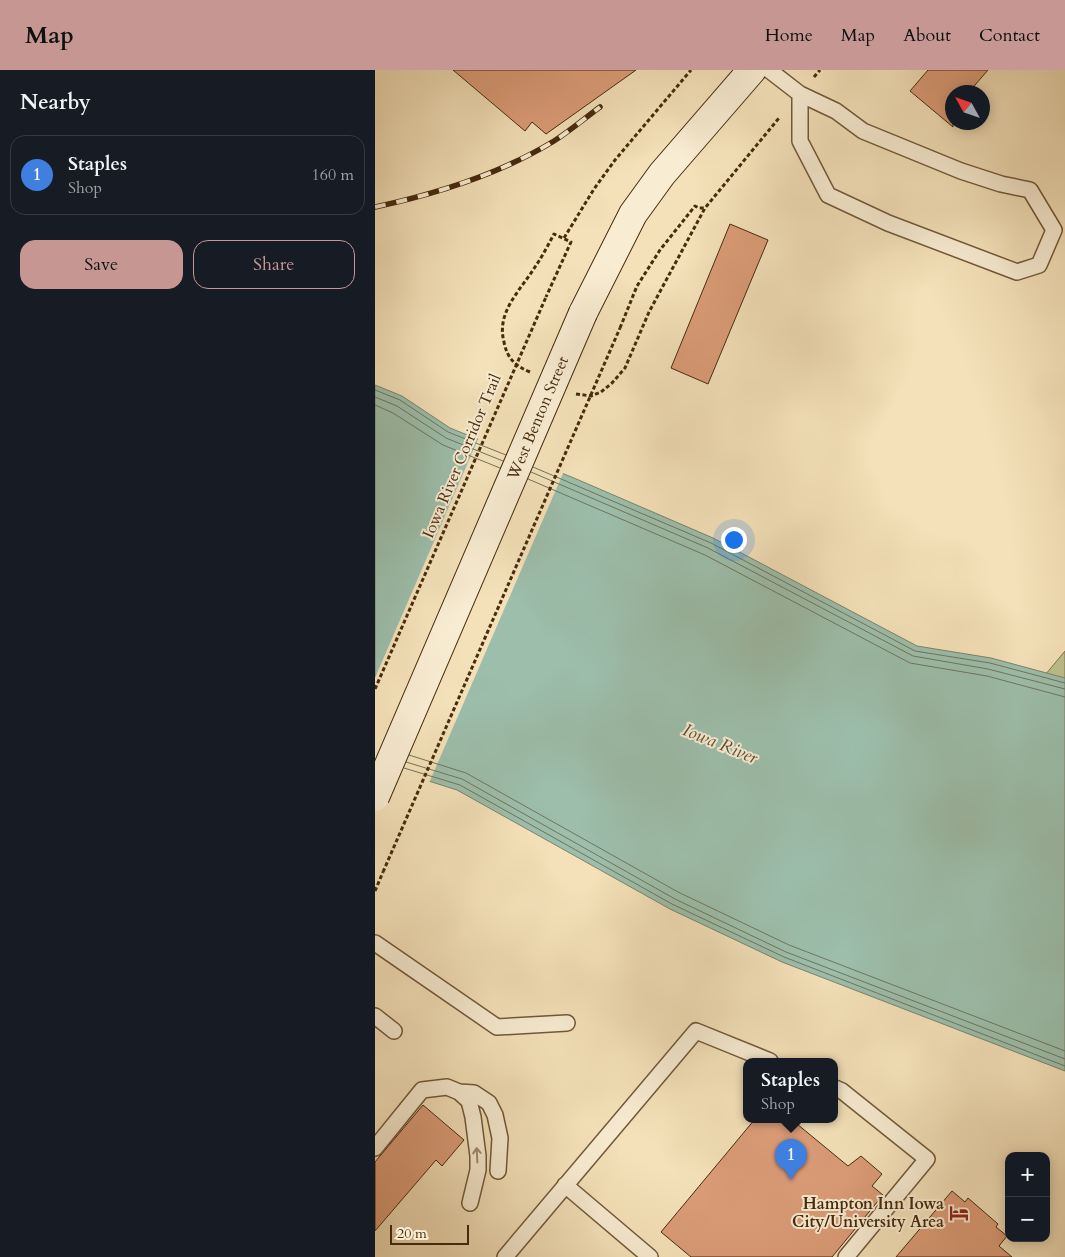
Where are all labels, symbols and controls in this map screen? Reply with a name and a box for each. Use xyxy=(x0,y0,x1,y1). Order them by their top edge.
text: Map xyxy=(25,19,74,52)
text: Home xyxy=(765,23,813,48)
text: Map xyxy=(841,23,875,48)
text: About xyxy=(903,23,951,48)
text: Contact xyxy=(979,23,1040,48)
north arrow xyxy=(945,85,990,130)
text: Nearby xyxy=(20,88,91,117)
text: Staples xyxy=(68,151,127,177)
text: 1 xyxy=(33,164,41,186)
text: 160 m xyxy=(312,164,354,186)
text: Shop xyxy=(68,177,102,199)
button: Save xyxy=(20,240,183,289)
button: Share xyxy=(193,240,355,289)
street label: West Benton Street xyxy=(502,353,574,484)
street label: Iowa River Corridor Trail xyxy=(417,370,507,542)
your location xyxy=(721,527,747,553)
water label: Iowa River xyxy=(679,718,762,771)
popup xyxy=(743,1058,838,1123)
text: Staples xyxy=(761,1067,820,1093)
text: Shop xyxy=(761,1093,795,1115)
pin: 1 xyxy=(775,1139,807,1180)
one-way arrow xyxy=(473,1148,482,1164)
map controls xyxy=(1005,1152,1050,1242)
button: + xyxy=(1005,1152,1050,1197)
place label: Hampton Inn Iowa City/University Area xyxy=(792,1193,944,1233)
button: − xyxy=(1005,1197,1050,1242)
hotel icon: Hampton Inn Iowa City/University Area xyxy=(948,1202,970,1224)
scale bar xyxy=(390,1222,469,1245)
text: 20 m xyxy=(397,1224,427,1243)

